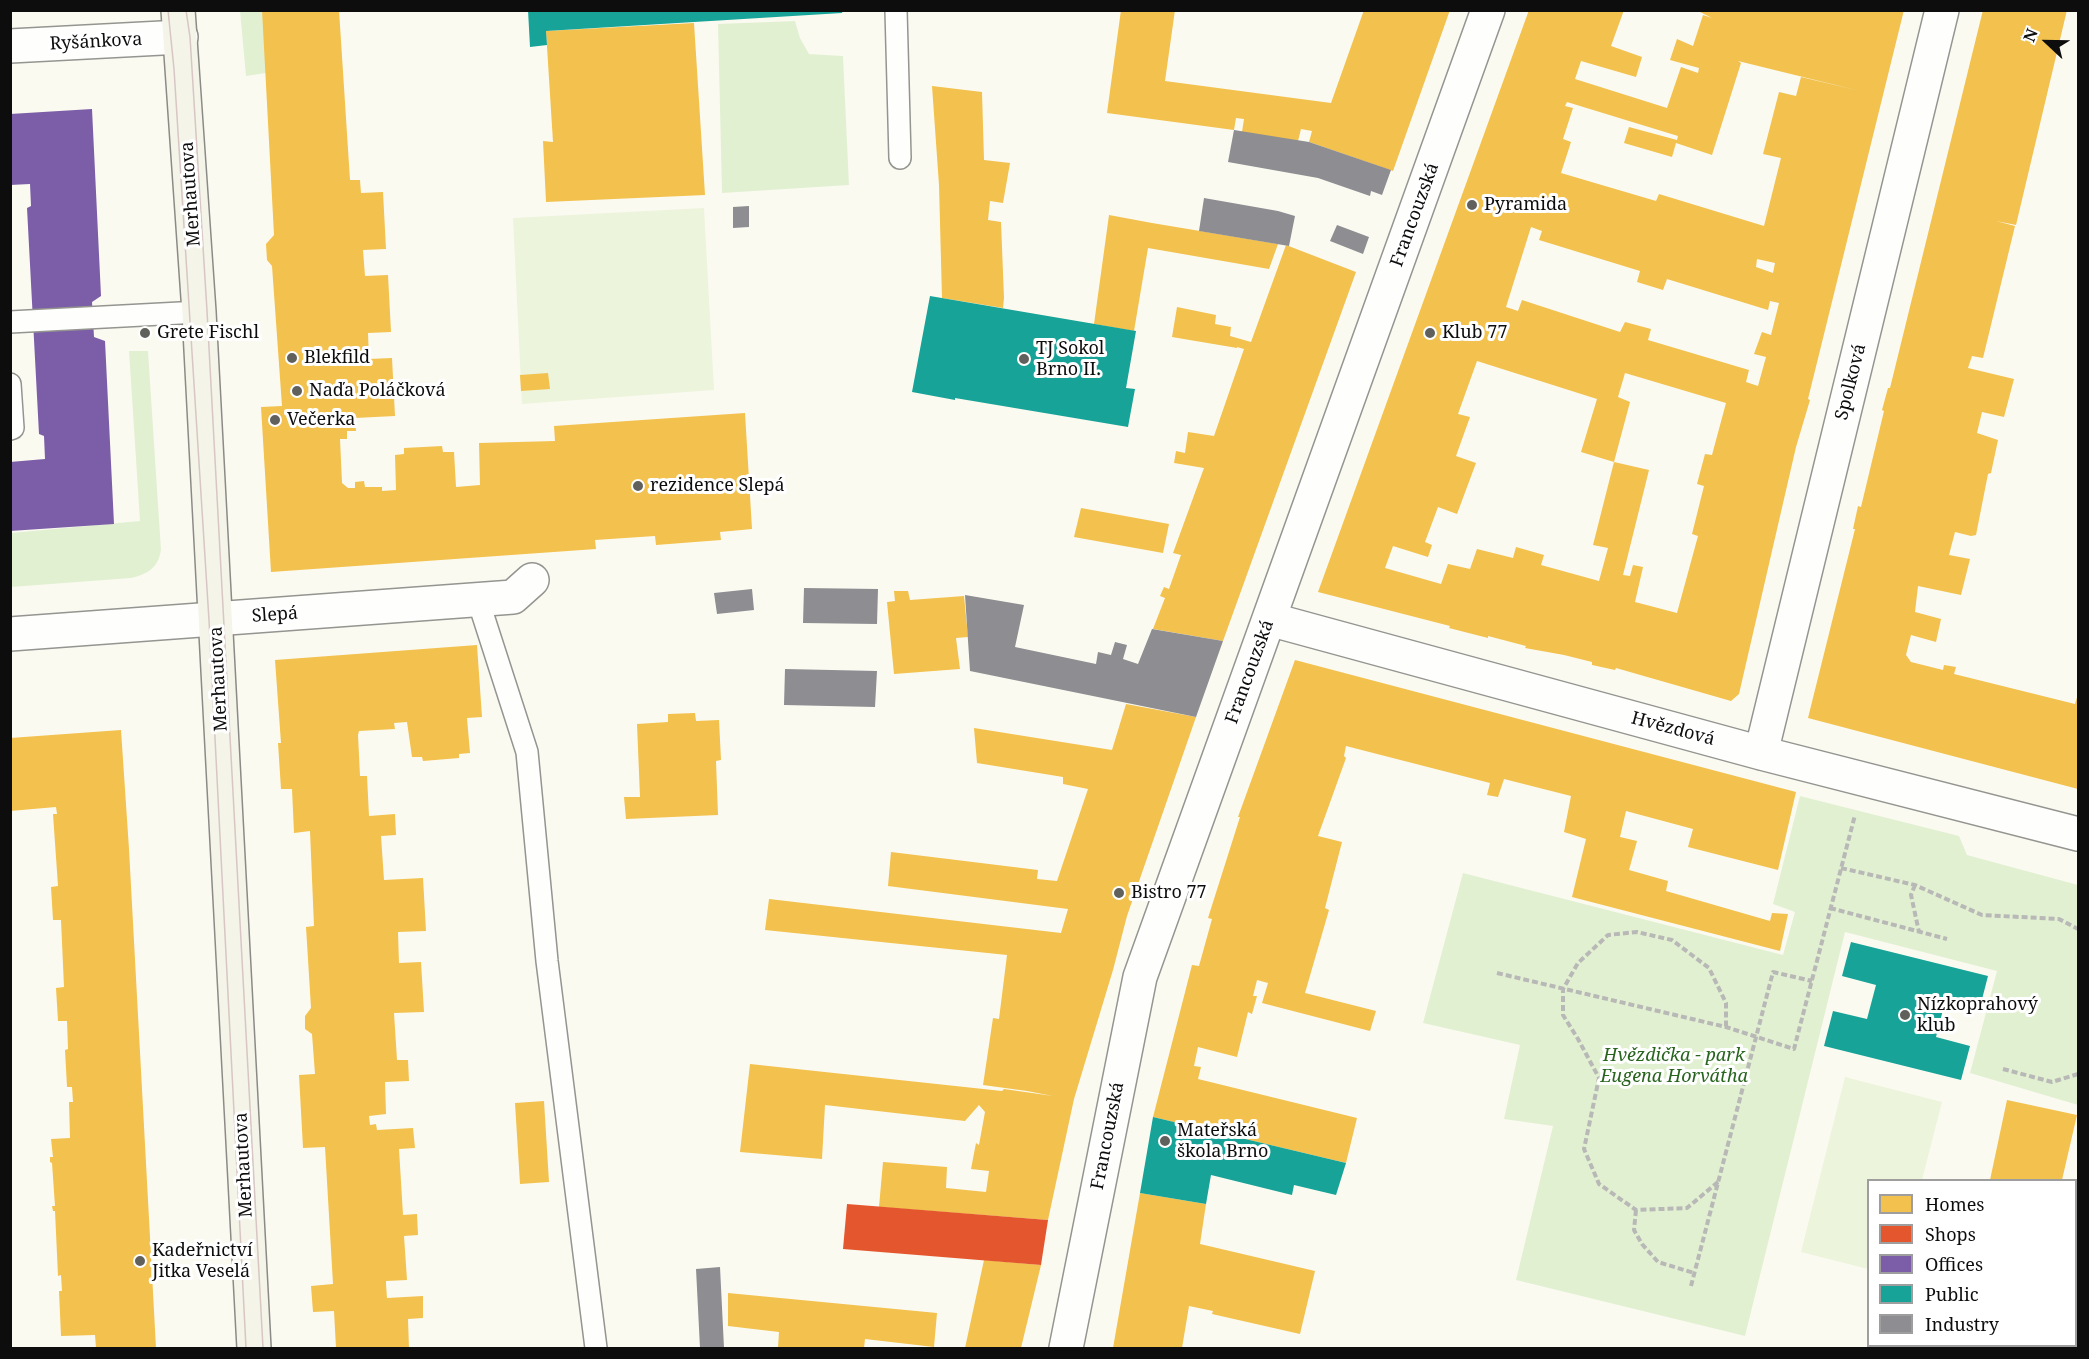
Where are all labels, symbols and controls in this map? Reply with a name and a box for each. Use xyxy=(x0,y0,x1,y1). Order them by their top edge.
north arrow xyxy=(2017,12,2077,72)
text: N xyxy=(2018,25,2043,45)
street label: Ryšánkova xyxy=(49,29,143,55)
street label: Merhautova xyxy=(177,141,205,247)
street label: Francouzská xyxy=(1386,160,1444,270)
place label: Pyramida xyxy=(1484,194,1567,216)
marker: Pyramida xyxy=(1465,198,1479,212)
place label: Grete Fischl xyxy=(157,322,259,344)
place label: Klub 77 xyxy=(1442,322,1507,344)
marker: Grete Fischl xyxy=(138,326,152,340)
marker: Klub 77 xyxy=(1423,326,1437,340)
place label: TJ Sokol Brno II. xyxy=(1036,338,1104,380)
street label: Spolková xyxy=(1831,342,1871,422)
place label: Blekfild xyxy=(304,347,370,369)
marker: Blekfild xyxy=(285,351,299,365)
marker: TJ Sokol Brno II. xyxy=(1017,352,1031,366)
place label: Naďa Poláčková xyxy=(309,380,446,402)
marker: Naďa Poláčková xyxy=(290,384,304,398)
place label: Večerka xyxy=(287,409,355,431)
marker: Večerka xyxy=(268,413,282,427)
place label: rezidence Slepá xyxy=(650,475,785,497)
marker: rezidence Slepá xyxy=(631,479,645,493)
street label: Slepá xyxy=(251,603,299,627)
street label: Francouzská xyxy=(1221,617,1279,727)
street label: Merhautova xyxy=(205,626,233,732)
street label: Hvězdová xyxy=(1629,708,1717,750)
place label: Bistro 77 xyxy=(1131,882,1207,904)
marker: Bistro 77 xyxy=(1112,886,1126,900)
place label: Nízkoprahový klub xyxy=(1917,994,2038,1036)
marker: Nízkoprahový klub xyxy=(1898,1008,1912,1022)
park label: Hvězdička - park Eugena Horvátha xyxy=(1600,1045,1748,1088)
street label: Francouzská xyxy=(1087,1080,1129,1192)
street label: Merhautova xyxy=(230,1112,258,1218)
place label: Mateřská škola Brno xyxy=(1177,1120,1268,1162)
marker: Mateřská škola Brno xyxy=(1158,1134,1172,1148)
legend xyxy=(1867,1179,2077,1347)
text: Homes xyxy=(1925,1192,1984,1216)
text: Shops xyxy=(1925,1222,1976,1246)
place label: Kadeřnictví Jitka Veselá xyxy=(152,1240,253,1282)
text: Offices xyxy=(1925,1252,1983,1276)
marker: Kadeřnictví Jitka Veselá xyxy=(133,1254,147,1268)
text: Public xyxy=(1925,1282,1979,1306)
text: Industry xyxy=(1925,1312,1999,1336)

